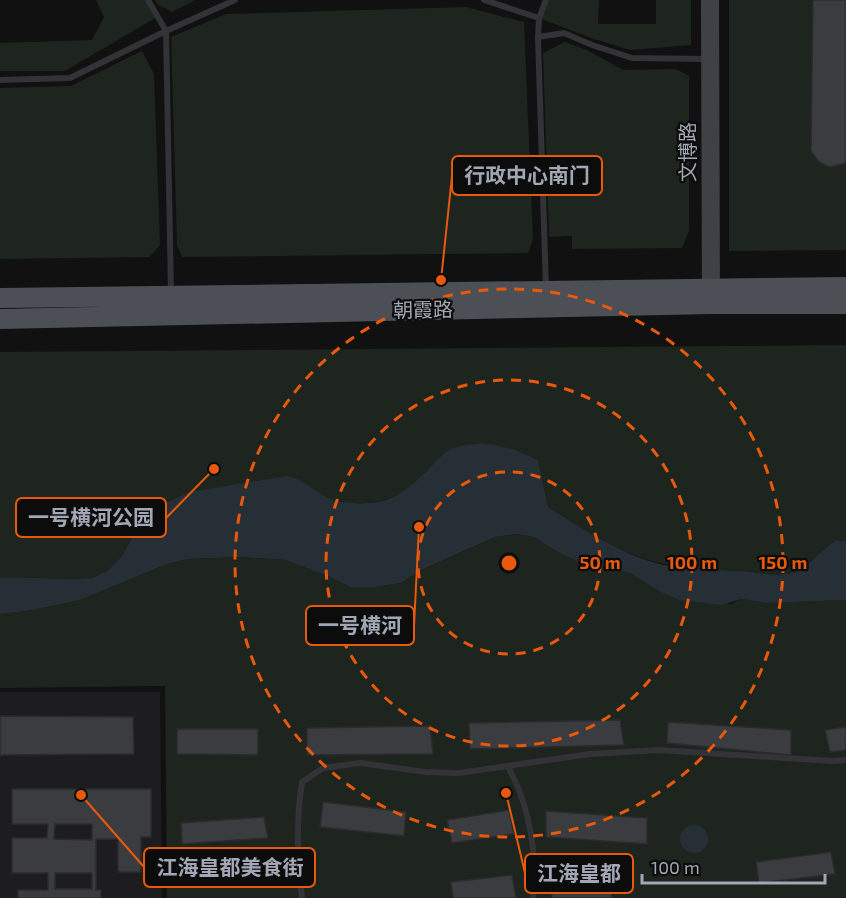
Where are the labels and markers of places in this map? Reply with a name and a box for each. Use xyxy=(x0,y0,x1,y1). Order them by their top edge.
callout: 行政中心南门 xyxy=(452,156,602,195)
callout: 一号横河公园 xyxy=(16,498,166,537)
centre of rings xyxy=(499,553,519,573)
callout: 一号横河 xyxy=(306,606,414,645)
callout: 江海皇都美食街 xyxy=(144,848,315,887)
callout: 江海皇都 xyxy=(525,854,633,893)

